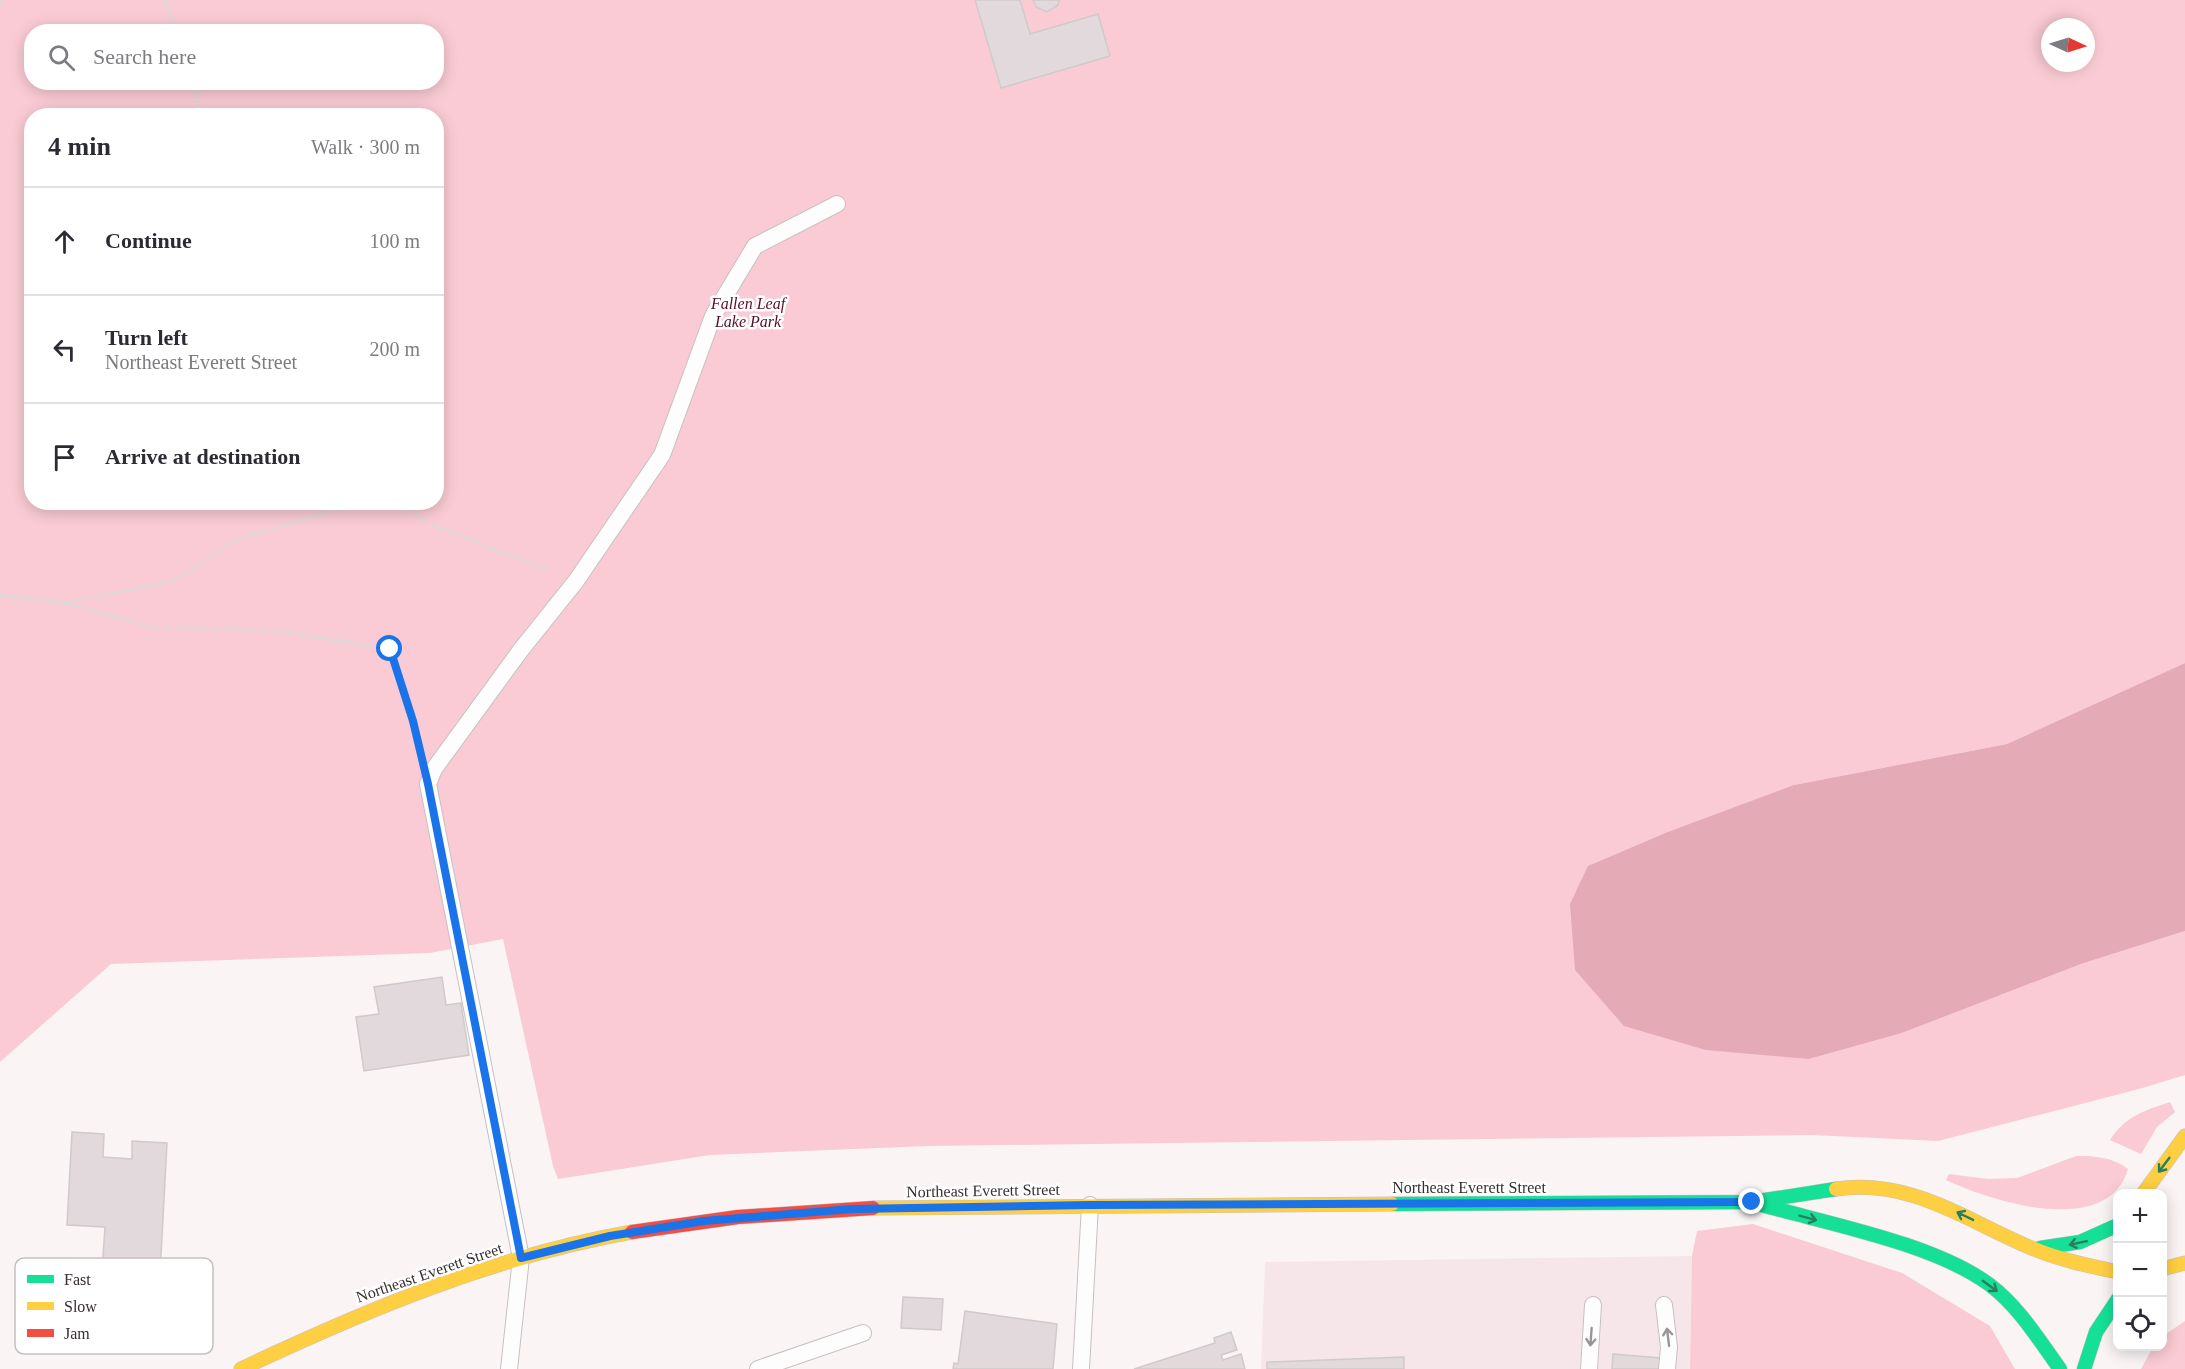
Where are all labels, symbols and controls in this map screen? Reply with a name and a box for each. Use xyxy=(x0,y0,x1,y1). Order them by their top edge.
north arrow xyxy=(2041,18,2095,72)
search box xyxy=(24,24,444,90)
icon: search xyxy=(45,41,78,74)
text: Search here xyxy=(93,44,196,69)
text: 4 min xyxy=(48,132,111,161)
text: Walk · 300 m xyxy=(311,136,420,158)
icon: ahead xyxy=(48,225,81,258)
text: Continue xyxy=(105,228,192,253)
text: 100 m xyxy=(369,230,420,252)
park label: Fallen Leaf Lake Park xyxy=(710,295,788,330)
text: Turn left xyxy=(105,325,188,350)
icon: left xyxy=(48,333,81,366)
text: 200 m xyxy=(369,338,420,360)
text: Northeast Everett Street xyxy=(105,351,297,373)
icon: arrive xyxy=(48,441,81,474)
text: Arrive at destination xyxy=(105,444,301,469)
route start xyxy=(376,635,402,661)
one-way arrow xyxy=(2157,1156,2170,1172)
street label: Northeast Everett Street xyxy=(1392,1179,1546,1196)
street label: Northeast Everett Street xyxy=(906,1181,1061,1200)
route end xyxy=(1738,1188,1764,1214)
map controls xyxy=(2113,1189,2167,1351)
button: + xyxy=(2113,1189,2167,1243)
one-way arrow xyxy=(1957,1210,1974,1222)
one-way arrow xyxy=(1798,1213,1817,1224)
one-way arrow xyxy=(2069,1238,2088,1249)
street label: Northeast Everett Street xyxy=(354,1239,505,1306)
button: − xyxy=(2113,1243,2167,1297)
legend xyxy=(15,1258,213,1354)
text: Fast xyxy=(64,1271,91,1288)
one-way arrow xyxy=(1982,1279,1998,1292)
button: locate xyxy=(2113,1297,2167,1351)
text: Slow xyxy=(64,1298,97,1315)
text: Jam xyxy=(64,1325,90,1342)
one-way arrow xyxy=(1585,1327,1596,1347)
one-way arrow xyxy=(1662,1328,1673,1348)

